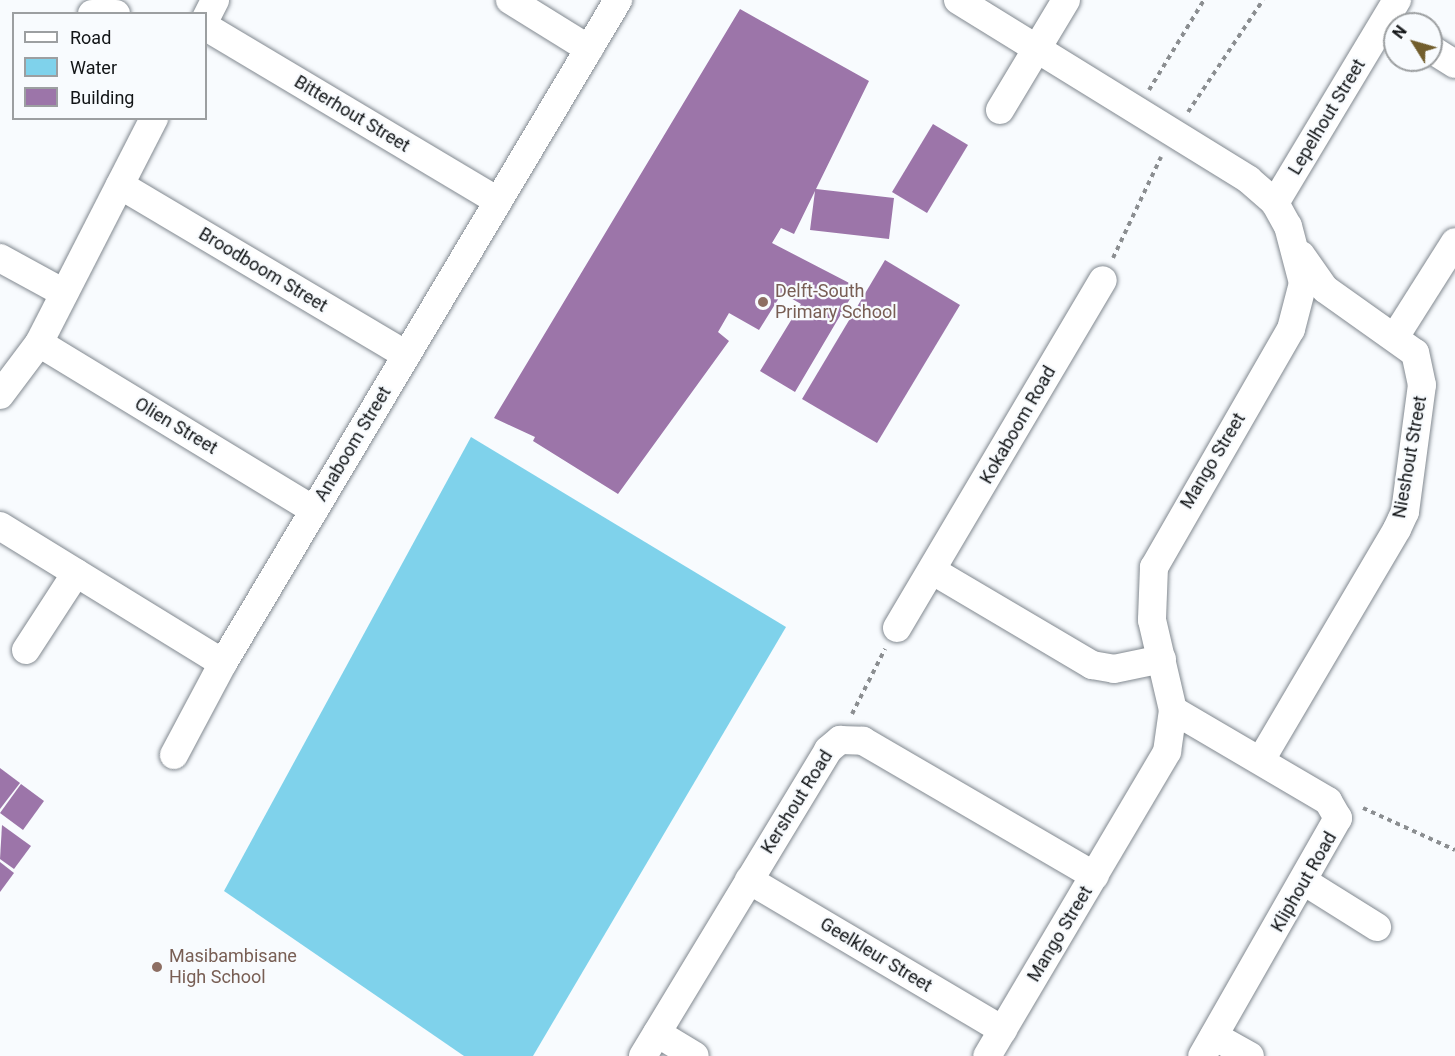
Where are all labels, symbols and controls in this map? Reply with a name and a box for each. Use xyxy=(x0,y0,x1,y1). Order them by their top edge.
legend xyxy=(12,12,207,120)
north arrow xyxy=(1383,12,1443,72)
text: N xyxy=(1389,22,1411,42)
text: Road xyxy=(70,27,111,48)
street label: Lepelhout Street xyxy=(1284,55,1370,179)
text: Water xyxy=(70,57,117,78)
street label: Bitterhout Street xyxy=(290,71,414,157)
text: Building xyxy=(70,87,134,108)
street label: Broodboom Street xyxy=(195,223,331,317)
place label: Delft-South Primary School xyxy=(775,281,897,324)
marker: Delft-South Primary School xyxy=(756,295,770,309)
street label: Kokaboom Road xyxy=(976,362,1060,488)
street label: Anaboom Street xyxy=(310,383,396,505)
street label: Olien Street xyxy=(131,393,221,459)
street label: Nieshout Street xyxy=(1389,394,1431,520)
street label: Mango Street xyxy=(1176,409,1250,513)
street label: Kershout Road xyxy=(757,746,837,858)
street label: Kliphout Road xyxy=(1267,828,1341,936)
street label: Mango Street xyxy=(1023,882,1097,986)
street label: Geelkleur Street xyxy=(816,913,936,997)
place label: Masibambisane High School xyxy=(169,946,297,988)
marker: Masibambisane High School xyxy=(150,960,164,974)

